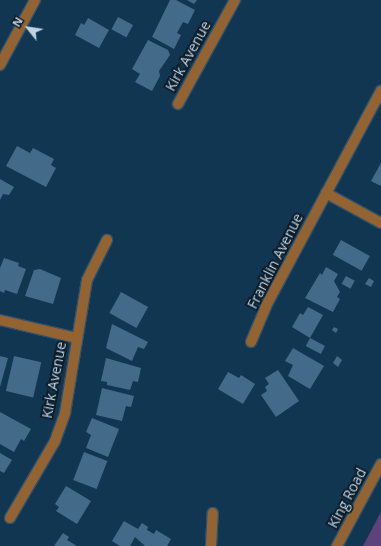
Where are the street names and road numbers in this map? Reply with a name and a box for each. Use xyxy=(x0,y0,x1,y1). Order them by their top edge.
street label: Kirk Avenue xyxy=(162,18,214,94)
street label: Franklin Avenue xyxy=(244,211,306,311)
street label: Kirk Avenue xyxy=(38,340,70,420)
street label: King Road xyxy=(324,465,370,531)

